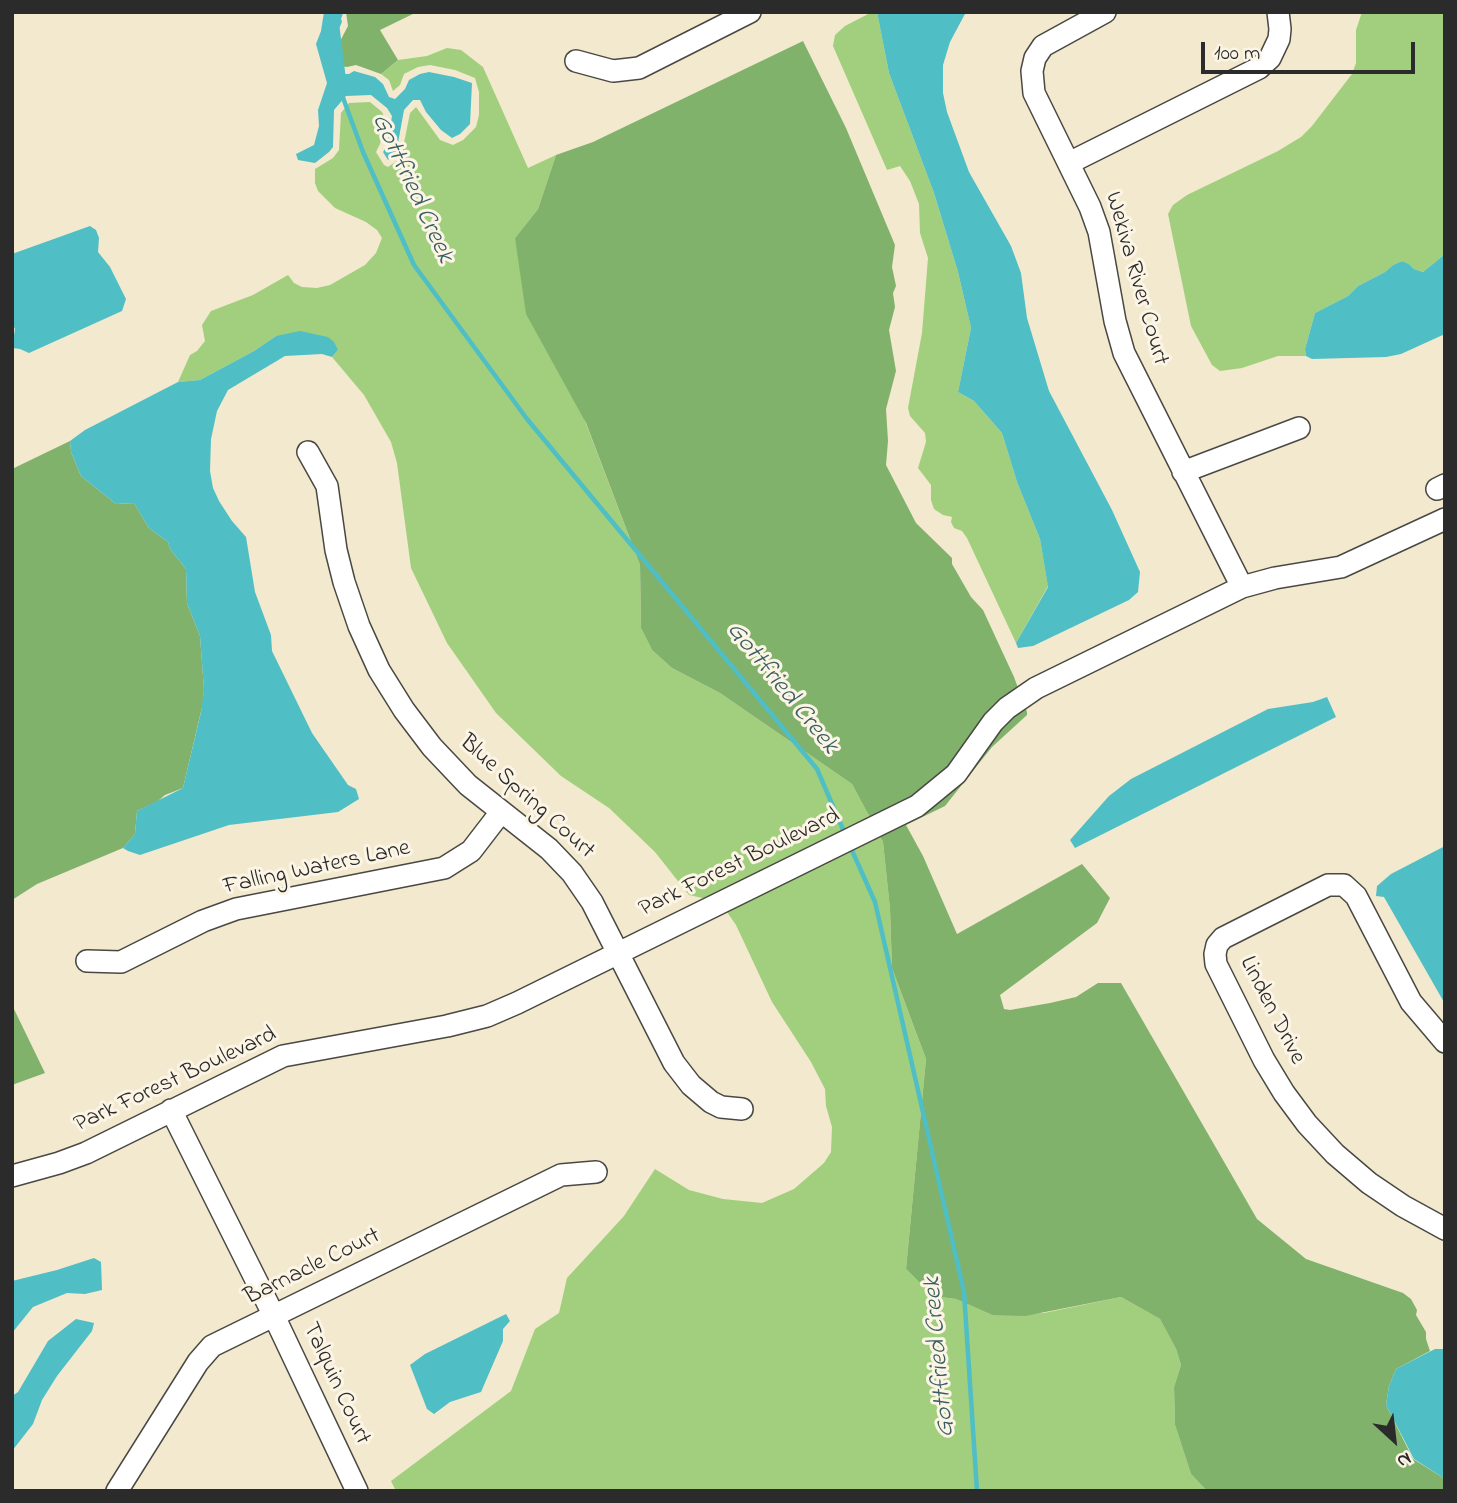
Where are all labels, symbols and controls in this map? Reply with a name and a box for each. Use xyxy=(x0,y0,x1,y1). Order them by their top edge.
scale bar xyxy=(1205,28,1418,72)
text: 100 m xyxy=(1214,39,1260,69)
water label: Gottfried Creek xyxy=(363,109,459,269)
street label: Wekiva River Court xyxy=(1096,189,1174,369)
water label: Gottfried Creek xyxy=(718,617,844,761)
street label: Blue Spring Court xyxy=(452,729,600,867)
street label: Park Forest Boulevard xyxy=(635,803,845,925)
street label: Falling Waters Lane xyxy=(221,835,413,903)
street label: Linden Drive xyxy=(1232,952,1310,1070)
street label: Park Forest Boulevard xyxy=(70,1021,282,1141)
street label: Barnacle Court xyxy=(240,1223,386,1313)
water label: Gottfried Creek xyxy=(918,1275,964,1439)
street label: Talquin Court xyxy=(294,1318,376,1450)
north arrow xyxy=(1359,1405,1429,1475)
text: N xyxy=(1392,1444,1416,1474)

